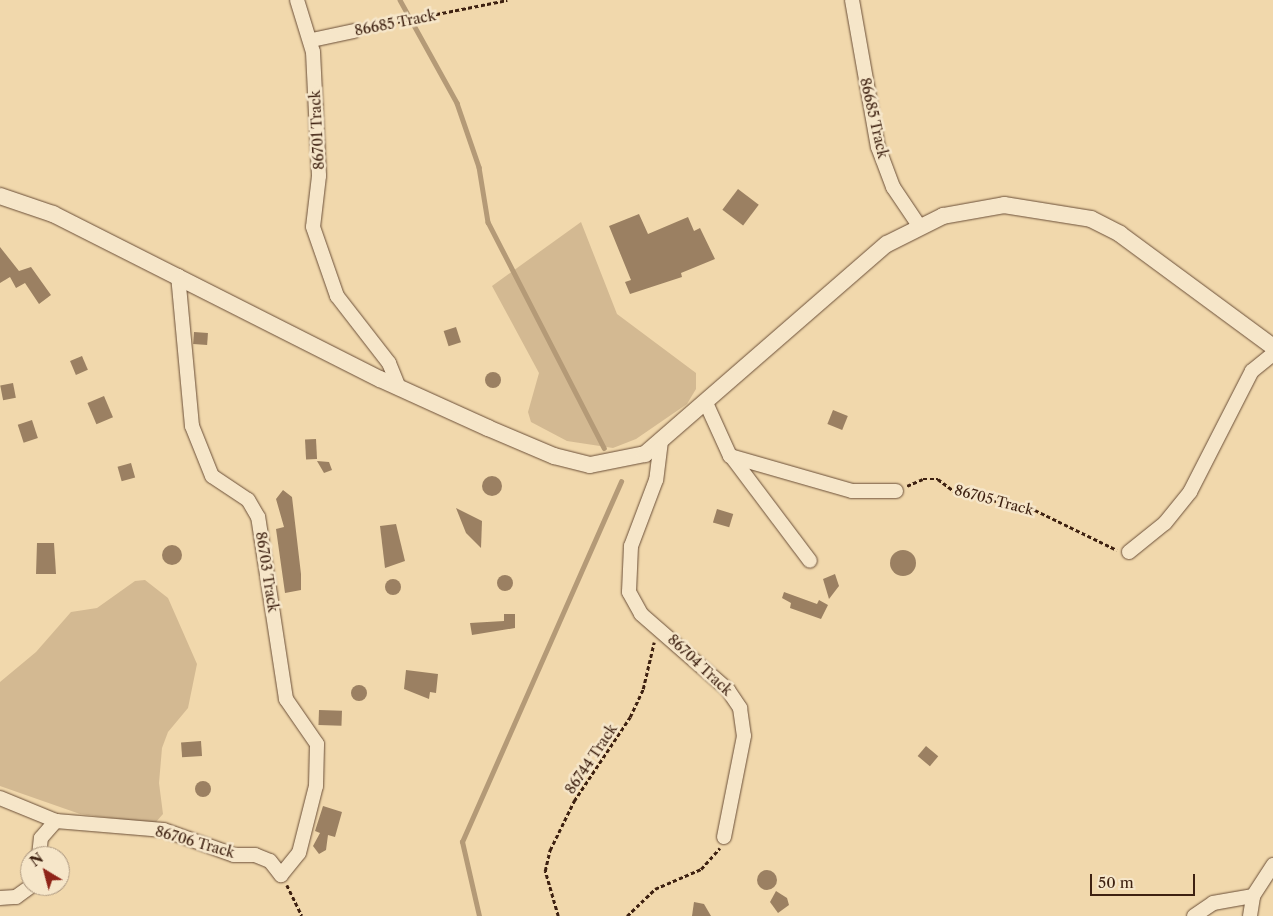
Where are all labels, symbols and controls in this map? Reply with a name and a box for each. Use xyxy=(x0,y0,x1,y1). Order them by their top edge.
street label: 86685 Track xyxy=(353,7,437,39)
street label: 86685 Track xyxy=(857,76,891,160)
street label: 86701 Track xyxy=(307,90,327,170)
street label: 86705 Track xyxy=(952,481,1036,519)
street label: 86703 Track xyxy=(252,530,282,614)
street label: 86704 Track xyxy=(664,631,736,699)
street label: 86744 Track xyxy=(561,721,621,797)
street label: 86706 Track xyxy=(153,823,237,861)
north arrow xyxy=(20,846,70,896)
text: N xyxy=(26,849,47,871)
scale bar xyxy=(1093,864,1198,896)
text: 50 m xyxy=(1098,873,1134,892)

